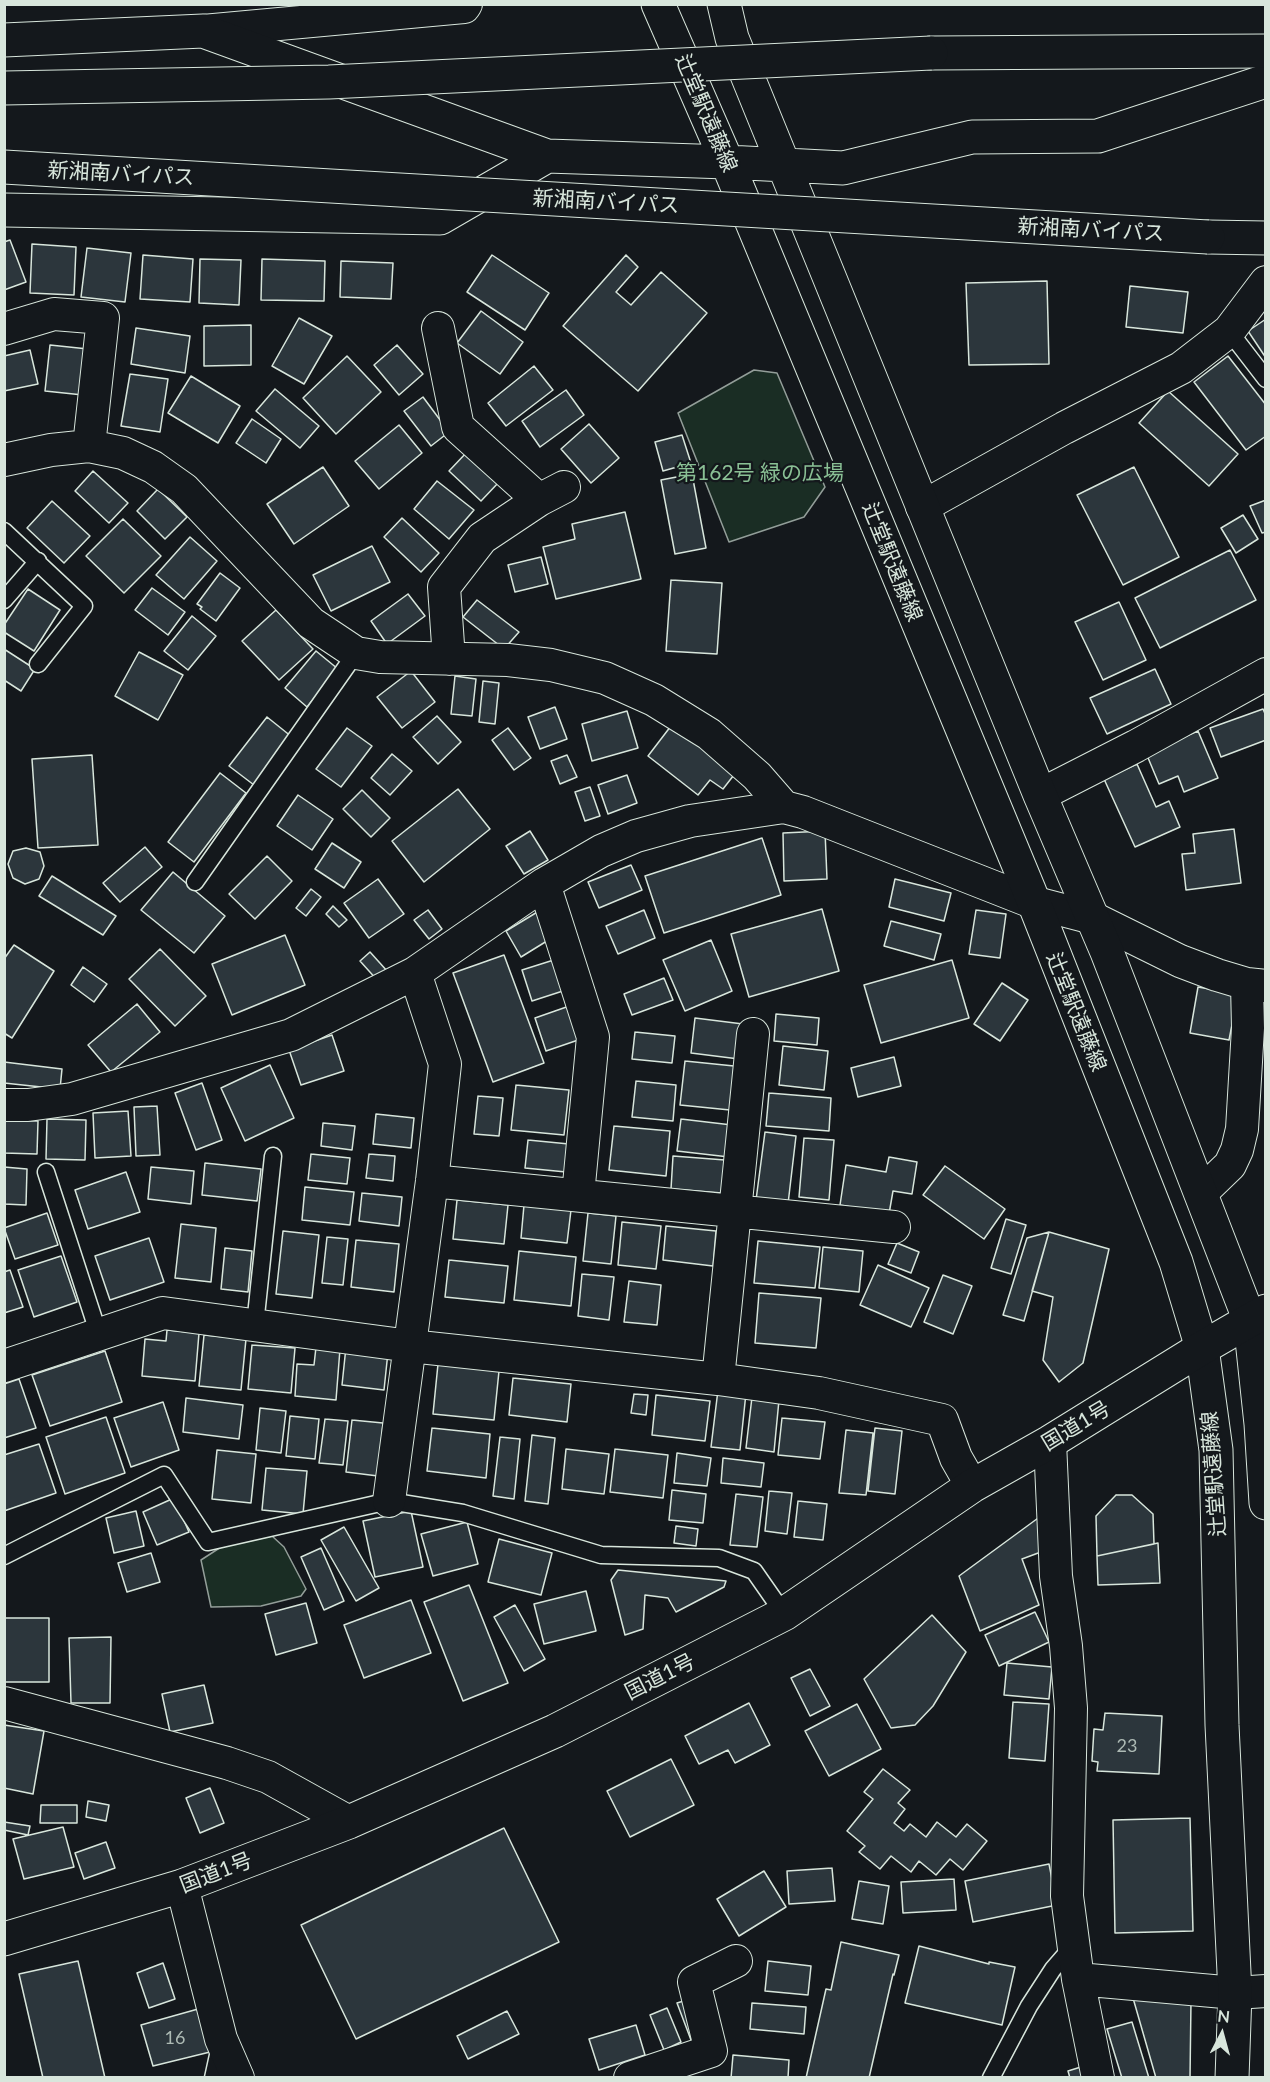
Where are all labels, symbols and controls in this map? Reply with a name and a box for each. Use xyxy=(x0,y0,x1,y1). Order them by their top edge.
street label: 辻堂駅遠藤線 xyxy=(670,50,742,176)
street label: 新湘南バイパス xyxy=(47,158,195,190)
street label: 新湘南バイパス xyxy=(532,186,680,218)
street label: 新湘南バイパス xyxy=(1017,214,1165,246)
park label: 第162号 緑の広場 xyxy=(676,460,844,486)
street label: 辻堂駅遠藤線 xyxy=(857,499,927,625)
street label: 辻堂駅遠藤線 xyxy=(1041,949,1111,1075)
street label: 国道1号 xyxy=(1037,1396,1115,1456)
street label: 辻堂駅遠藤線 xyxy=(1197,1410,1231,1538)
street label: 国道1号 xyxy=(621,1649,699,1705)
house number: 23 xyxy=(1117,1735,1137,1757)
street label: 国道1号 xyxy=(176,1848,256,1898)
north arrow xyxy=(1192,2004,1252,2064)
text: N xyxy=(1217,2006,1231,2026)
house number: 16 xyxy=(165,2027,185,2049)

